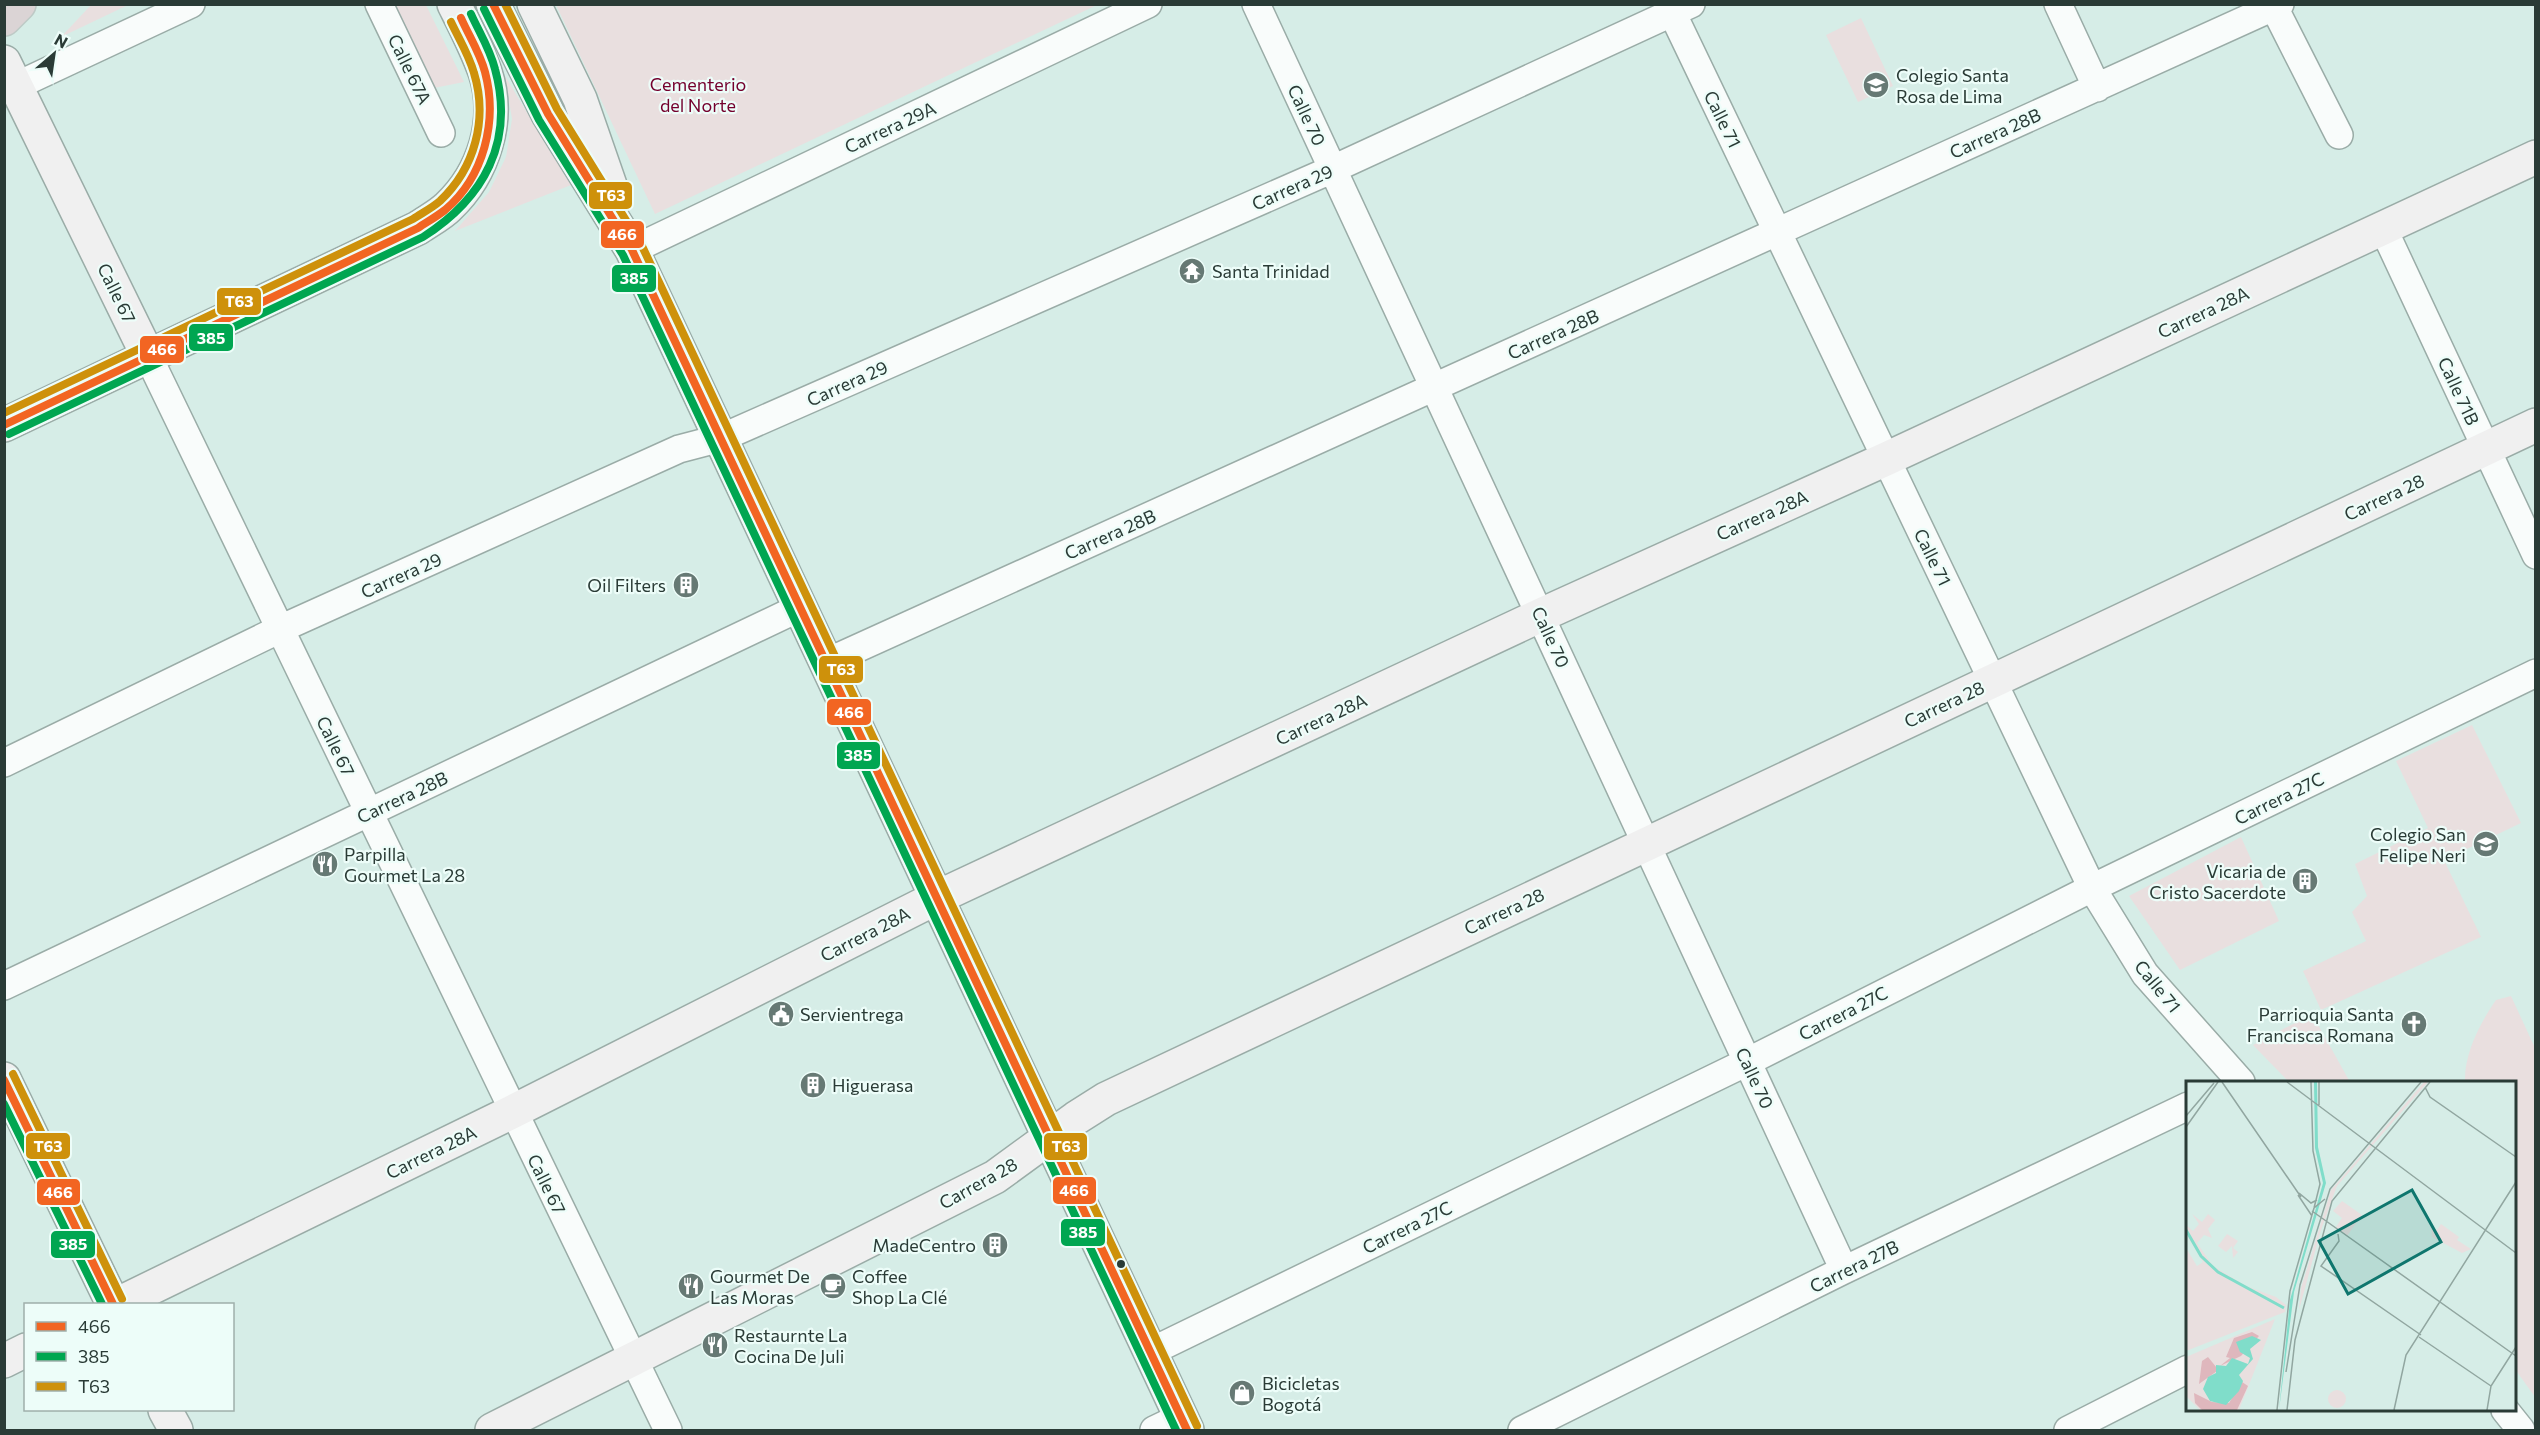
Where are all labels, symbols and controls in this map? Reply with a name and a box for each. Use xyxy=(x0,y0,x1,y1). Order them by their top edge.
north arrow xyxy=(24,24,84,84)
text: N xyxy=(52,29,71,52)
street label: Calle 67A xyxy=(384,30,436,108)
place label: Colegio Santa Rosa de Lima xyxy=(1896,64,2009,107)
school or university icon: Colegio Santa Rosa de Lima xyxy=(1861,70,1891,100)
park label: Cementerio del Norte xyxy=(650,73,746,116)
street label: Calle 70 xyxy=(1283,81,1331,149)
street label: Calle 71 xyxy=(1700,87,1746,151)
street label: Carrera 29A xyxy=(841,96,939,158)
street label: Carrera 28B xyxy=(1946,103,2044,163)
street label: Carrera 29 xyxy=(1248,159,1336,215)
line badge: T63 xyxy=(588,181,633,210)
text: T63 xyxy=(596,185,626,204)
line badge: 466 xyxy=(600,220,645,249)
text: 466 xyxy=(607,224,637,243)
temple icon: Santa Trinidad xyxy=(1177,256,1207,286)
street label: Calle 67 xyxy=(93,259,141,327)
place label: Santa Trinidad xyxy=(1212,260,1330,282)
line badge: 385 xyxy=(611,264,657,293)
text: 385 xyxy=(620,268,648,287)
street label: Carrera 28A xyxy=(2154,281,2252,343)
line badge: T63 xyxy=(216,287,262,316)
text: T63 xyxy=(224,291,254,310)
street label: Carrera 28B xyxy=(1504,304,1602,364)
line badge: 385 xyxy=(188,323,234,352)
text: 385 xyxy=(197,328,225,347)
line badge: 466 xyxy=(139,335,185,364)
text: 466 xyxy=(147,339,177,358)
street label: Calle 71B xyxy=(2434,353,2484,429)
street label: Carrera 29 xyxy=(803,355,891,411)
street label: Carrera 28 xyxy=(2340,469,2428,525)
street label: Carrera 28A xyxy=(1713,485,1811,545)
street label: Carrera 28B xyxy=(1061,504,1159,564)
street label: Calle 71 xyxy=(1910,525,1956,589)
street label: Carrera 29 xyxy=(357,547,445,603)
building icon: Oil Filters xyxy=(671,570,701,600)
place label: Oil Filters xyxy=(587,574,666,596)
street label: Calle 70 xyxy=(1527,603,1575,671)
line badge: T63 xyxy=(818,655,864,684)
text: T63 xyxy=(826,659,856,678)
street label: Carrera 28 xyxy=(1900,676,1988,732)
street label: Carrera 28A xyxy=(1272,688,1370,750)
line badge: 466 xyxy=(826,698,872,726)
text: 466 xyxy=(834,702,864,721)
street label: Calle 67 xyxy=(312,712,360,780)
line badge: 385 xyxy=(836,741,881,770)
text: 385 xyxy=(844,745,872,764)
street label: Carrera 28B xyxy=(353,766,451,828)
street label: Carrera 27C xyxy=(2231,767,2327,829)
place label: Colegio San Felipe Neri xyxy=(2370,823,2466,866)
school or university icon: Colegio San Felipe Neri xyxy=(2471,829,2501,859)
place label: Parpilla Gourmet La 28 xyxy=(344,843,465,886)
restaurant icon: Parpilla Gourmet La 28 xyxy=(310,849,340,879)
place label: Vicaria de Cristo Sacerdote xyxy=(2149,860,2286,903)
building icon: Vicaria de Cristo Sacerdote xyxy=(2290,866,2320,896)
street label: Carrera 28 xyxy=(1460,883,1548,939)
street label: Carrera 28A xyxy=(816,902,914,966)
street label: Calle 71 xyxy=(2130,955,2186,1017)
street label: Carrera 27C xyxy=(1795,981,1891,1045)
public building icon: Servientrega xyxy=(766,999,796,1029)
place label: Servientrega xyxy=(800,1003,904,1025)
place label: Parrioquia Santa Francisca Romana xyxy=(2247,1003,2394,1046)
church icon: Parrioquia Santa Francisca Romana xyxy=(2399,1009,2429,1039)
street label: Calle 70 xyxy=(1731,1044,1779,1112)
building icon: Higuerasa xyxy=(798,1070,828,1100)
place label: Higuerasa xyxy=(832,1074,913,1096)
inset map xyxy=(2186,1081,2516,1411)
street label: Carrera 28A xyxy=(382,1121,480,1183)
line badge: T63 xyxy=(25,1132,71,1160)
line badge: T63 xyxy=(1043,1132,1088,1161)
text: T63 xyxy=(33,1136,63,1155)
text: T63 xyxy=(1051,1136,1081,1155)
street label: Calle 67 xyxy=(523,1150,571,1218)
street label: Carrera 28 xyxy=(935,1152,1021,1213)
line badge: 466 xyxy=(1052,1176,1097,1205)
line badge: 466 xyxy=(36,1178,81,1206)
text: 466 xyxy=(1059,1180,1089,1199)
text: 466 xyxy=(43,1182,73,1201)
street label: Carrera 27C xyxy=(1359,1196,1455,1258)
line badge: 385 xyxy=(1060,1218,1106,1247)
text: 385 xyxy=(1069,1222,1097,1241)
line badge: 385 xyxy=(50,1230,96,1259)
building icon: MadeCentro xyxy=(980,1230,1010,1260)
text: 385 xyxy=(59,1234,87,1253)
place label: MadeCentro xyxy=(872,1234,976,1256)
street label: Carrera 27B xyxy=(1806,1235,1902,1297)
unlabelled marker xyxy=(1115,1258,1127,1270)
place label: Gourmet De Las Moras xyxy=(710,1265,810,1308)
place label: Coffee Shop La Clé xyxy=(852,1265,947,1308)
restaurant icon: Gourmet De Las Moras xyxy=(676,1271,706,1301)
cafe icon: Coffee Shop La Clé xyxy=(818,1271,848,1301)
legend xyxy=(24,1303,234,1411)
text: 466 xyxy=(78,1315,111,1337)
place label: Restaurnte La Cocina De Juli xyxy=(734,1324,847,1367)
restaurant icon: Restaurnte La Cocina De Juli xyxy=(700,1330,730,1360)
text: 385 xyxy=(78,1345,110,1367)
place label: Bicicletas Bogotá xyxy=(1262,1372,1340,1415)
text: T63 xyxy=(78,1375,110,1397)
shop icon: Bicicletas Bogotá xyxy=(1227,1378,1257,1408)

